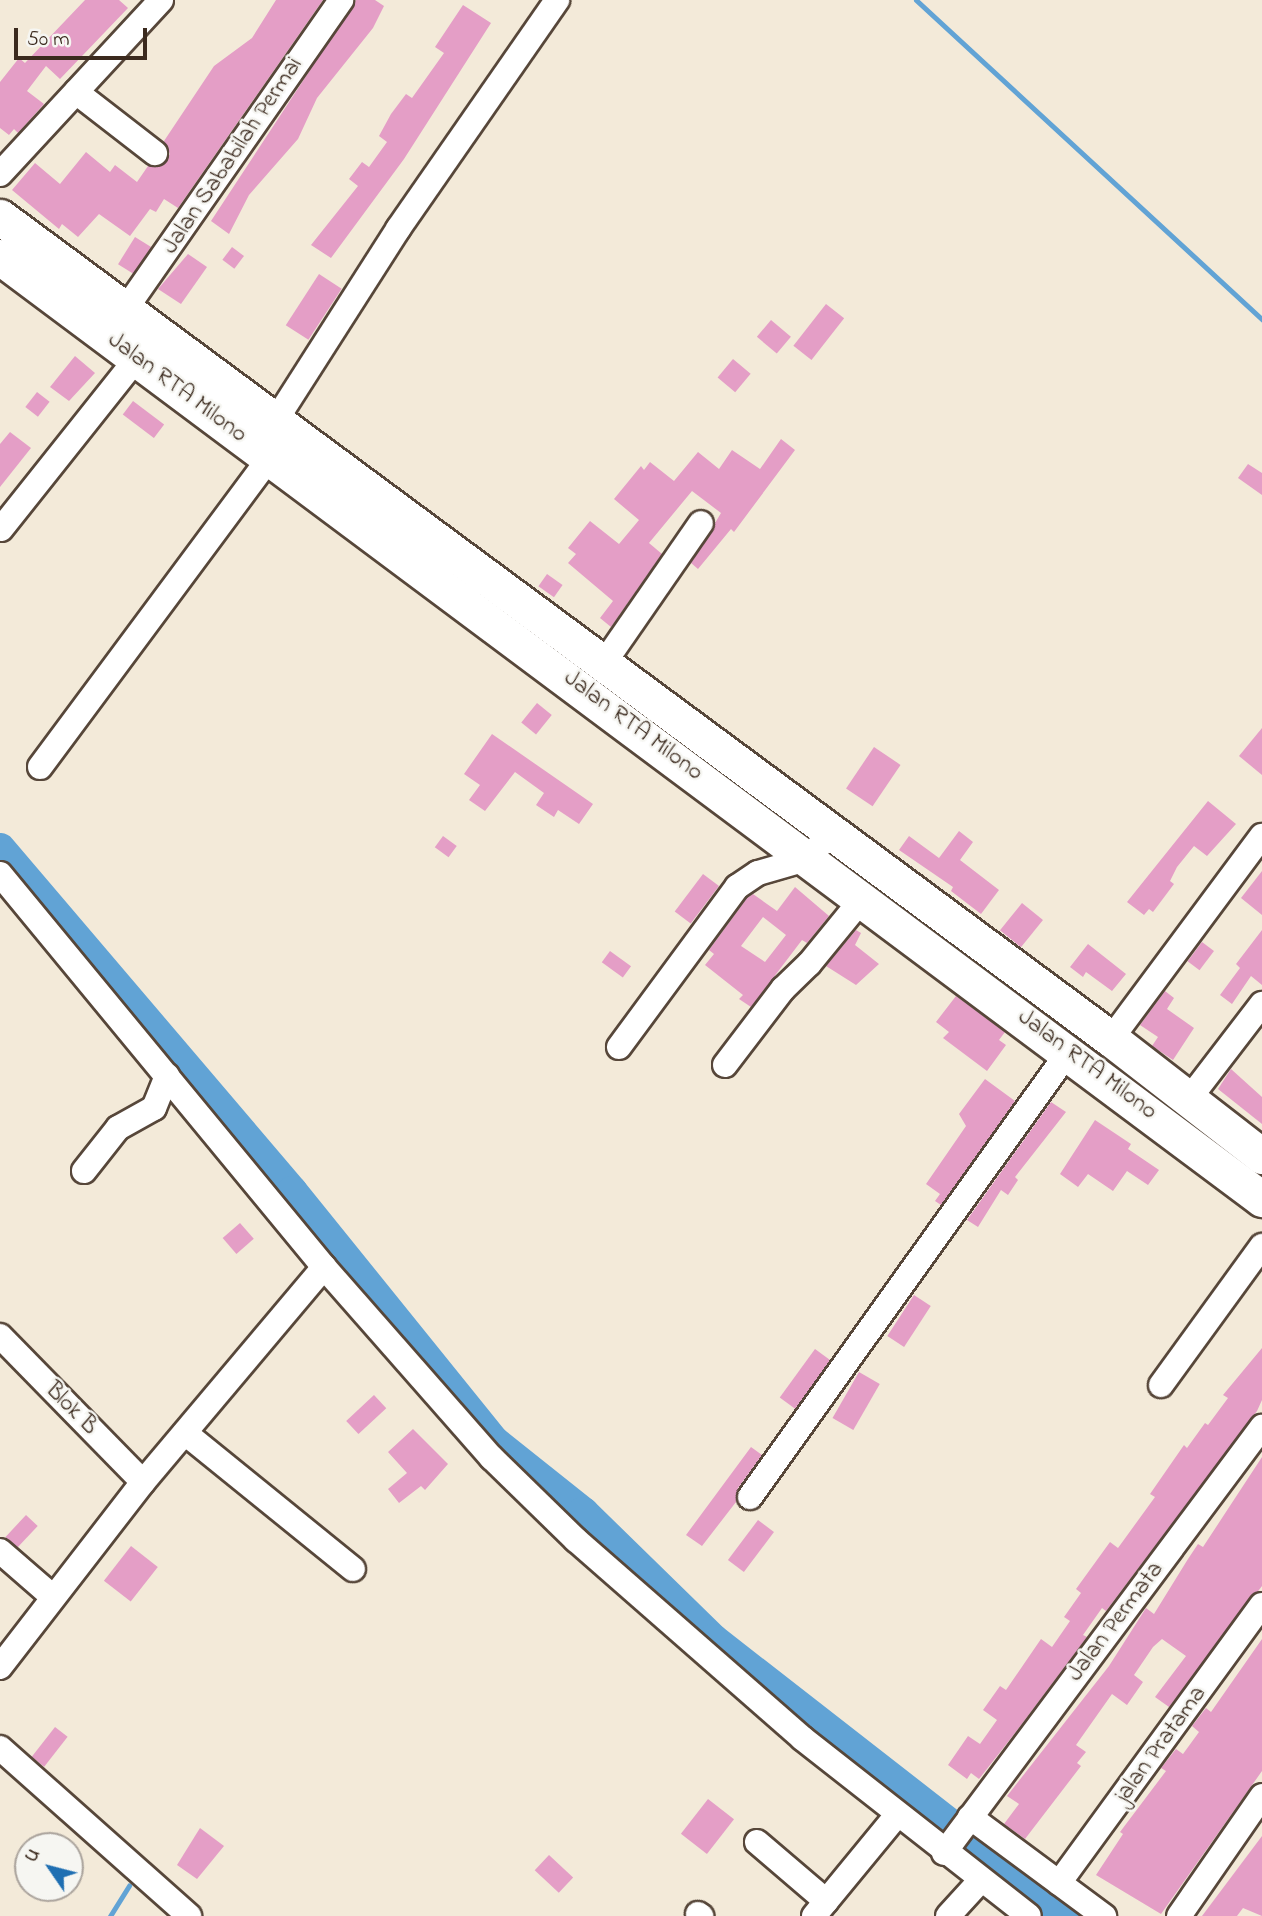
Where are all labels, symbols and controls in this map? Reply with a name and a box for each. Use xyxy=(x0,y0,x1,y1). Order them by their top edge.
scale bar xyxy=(18,14,150,58)
text: 50 m xyxy=(27,25,70,55)
street label: Jalan Sababilah Permai xyxy=(156,52,310,260)
street label: Jalan RTA Milono xyxy=(102,326,252,450)
street label: Jalan RTA Milono xyxy=(558,664,708,788)
street label: Jalan RTA Milono xyxy=(1012,1003,1162,1127)
street label: Blok B xyxy=(38,1376,104,1442)
street label: Jalan Permata xyxy=(1062,1556,1170,1688)
street label: jalan Pratama xyxy=(1109,1681,1213,1809)
north arrow xyxy=(14,1832,84,1902)
text: U xyxy=(19,1843,48,1868)

